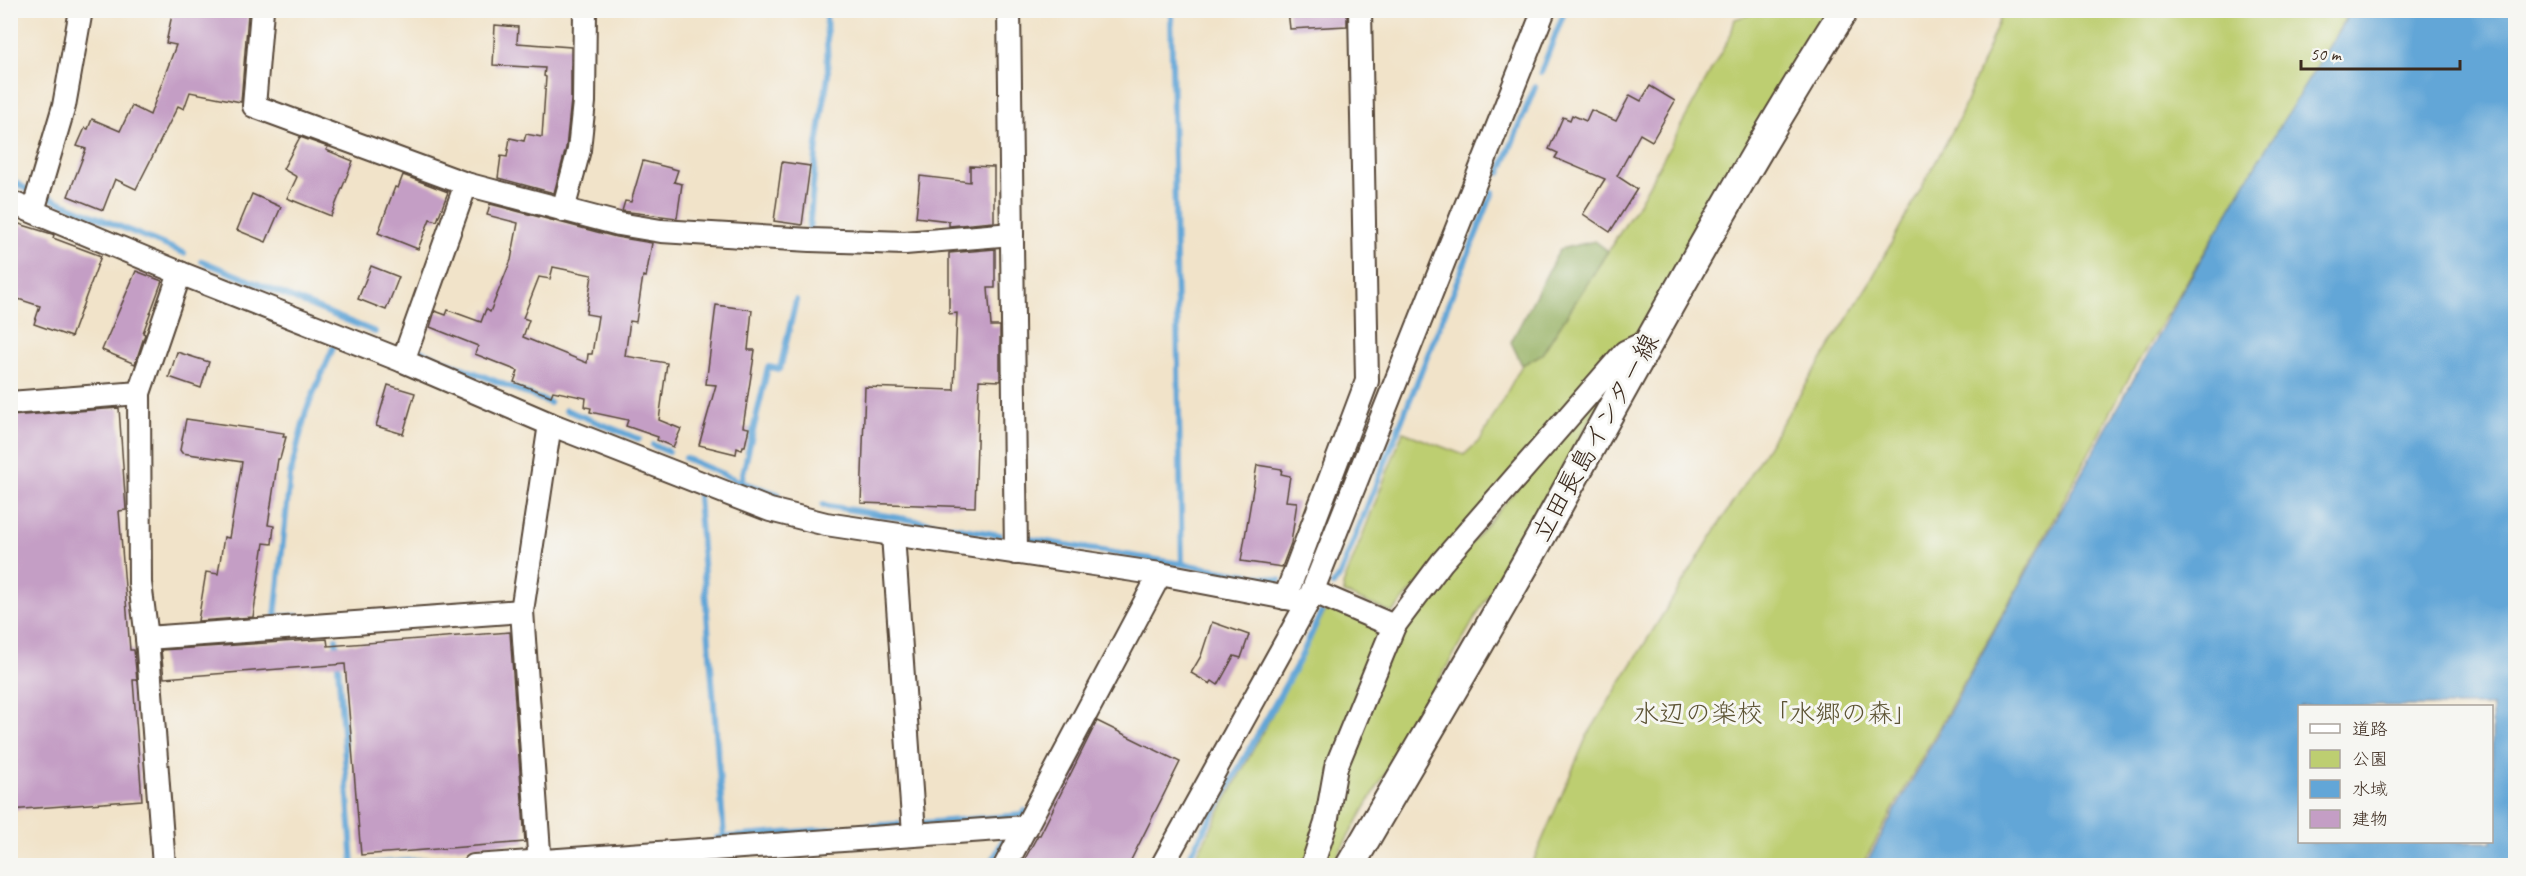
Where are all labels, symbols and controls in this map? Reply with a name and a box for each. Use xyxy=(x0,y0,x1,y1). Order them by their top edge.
scale bar xyxy=(2301,33,2460,71)
text: 50 m xyxy=(2310,43,2343,65)
street label: 立田長島インター線 xyxy=(1525,327,1666,547)
park label: 水辺の楽校「水郷の森」 xyxy=(1633,697,1919,730)
legend xyxy=(2298,705,2493,843)
text: 道路 xyxy=(2352,718,2388,740)
text: 公園 xyxy=(2352,748,2388,770)
text: 水域 xyxy=(2352,778,2388,800)
text: 建物 xyxy=(2352,808,2388,830)

